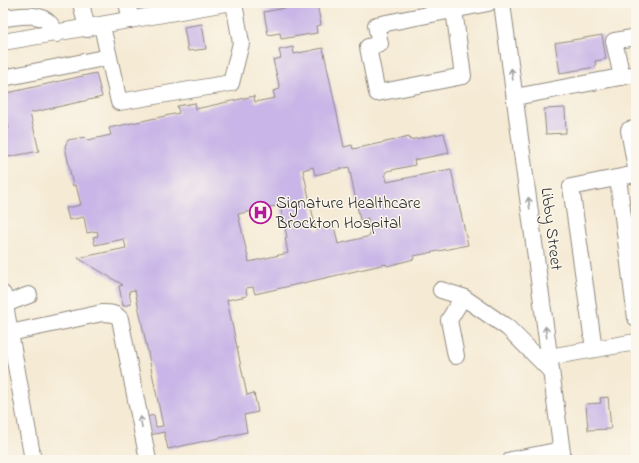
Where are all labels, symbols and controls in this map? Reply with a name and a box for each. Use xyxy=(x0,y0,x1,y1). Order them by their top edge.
one-way arrow xyxy=(508,68,516,81)
street label: Libby Street xyxy=(533,186,569,272)
place label: Signature Healthcare Brockton Hospital xyxy=(275,191,421,236)
one-way arrow xyxy=(525,197,533,210)
hospital icon: Signature Healthcare Brockton Hospital xyxy=(248,200,274,226)
one-way arrow xyxy=(542,326,550,339)
one-way arrow xyxy=(136,416,144,429)

